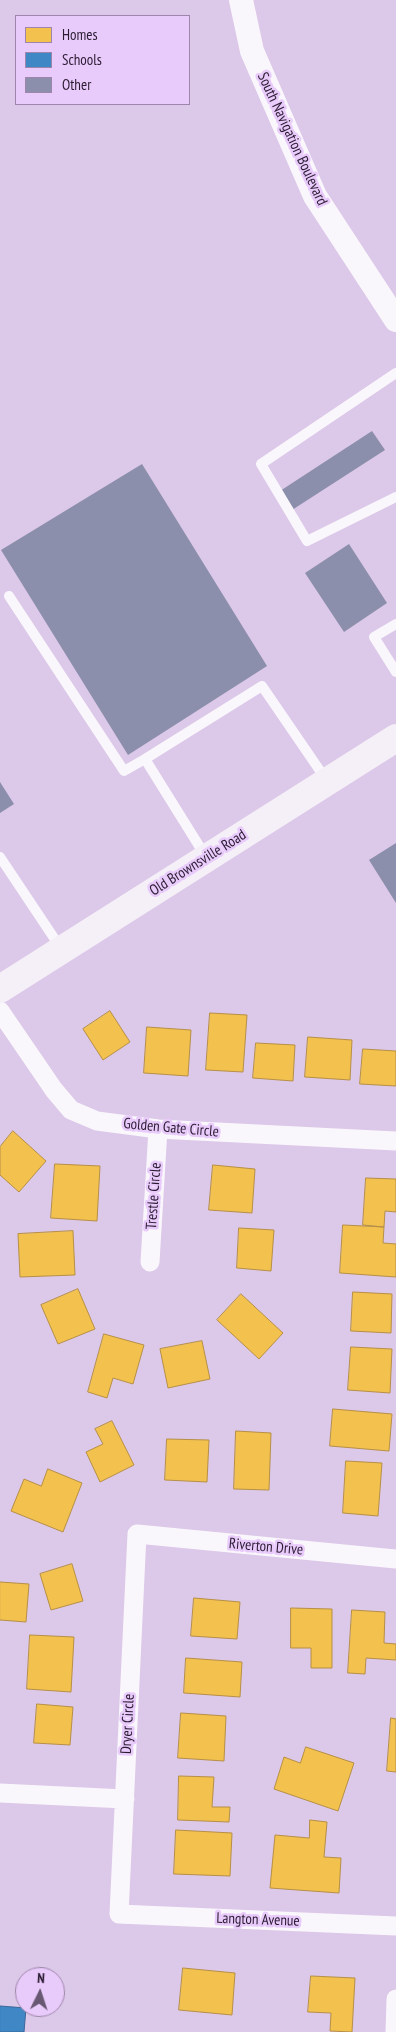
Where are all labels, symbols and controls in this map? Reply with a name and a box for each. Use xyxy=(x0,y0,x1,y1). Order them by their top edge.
legend xyxy=(15,15,190,105)
text: Homes xyxy=(62,25,98,44)
text: Schools xyxy=(62,50,102,69)
street label: South Navigation Boulevard xyxy=(253,70,331,208)
text: Other xyxy=(62,75,91,94)
street label: Old Brownsville Road xyxy=(146,826,250,900)
street label: Golden Gate Circle xyxy=(122,1115,220,1141)
street label: Trestle Circle xyxy=(143,1162,165,1230)
street label: Riverton Drive xyxy=(228,1535,304,1559)
street label: Dryer Circle xyxy=(117,1693,139,1755)
street label: Langton Avenue xyxy=(216,1910,300,1930)
north arrow xyxy=(15,1967,65,2017)
text: N xyxy=(37,1969,45,1987)

